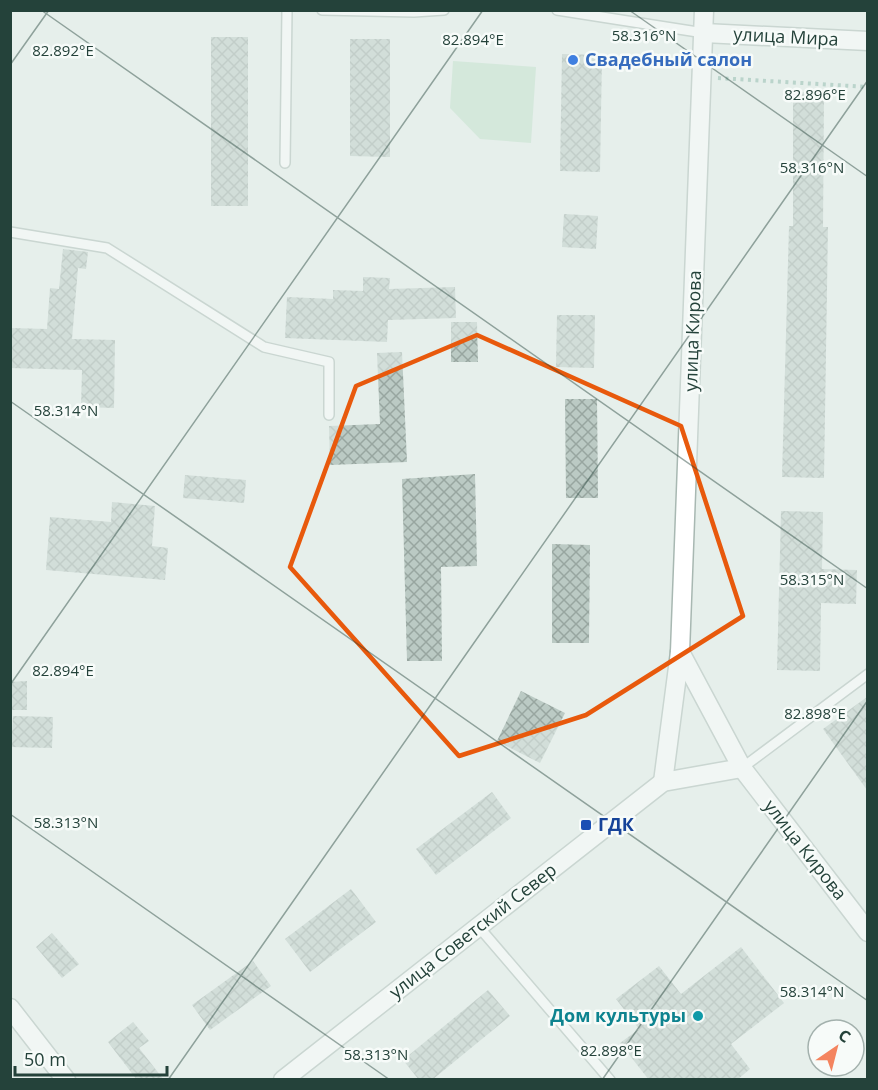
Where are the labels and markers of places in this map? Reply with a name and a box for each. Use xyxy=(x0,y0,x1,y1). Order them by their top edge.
place label: Свадебный салон xyxy=(585,47,752,71)
marker: Свадебный салон xyxy=(566,53,580,67)
place label: ГДК xyxy=(598,812,635,836)
marker: ГДК xyxy=(579,818,593,832)
place label: Дом культуры xyxy=(550,1003,686,1027)
marker: Дом культуры xyxy=(691,1009,705,1023)

